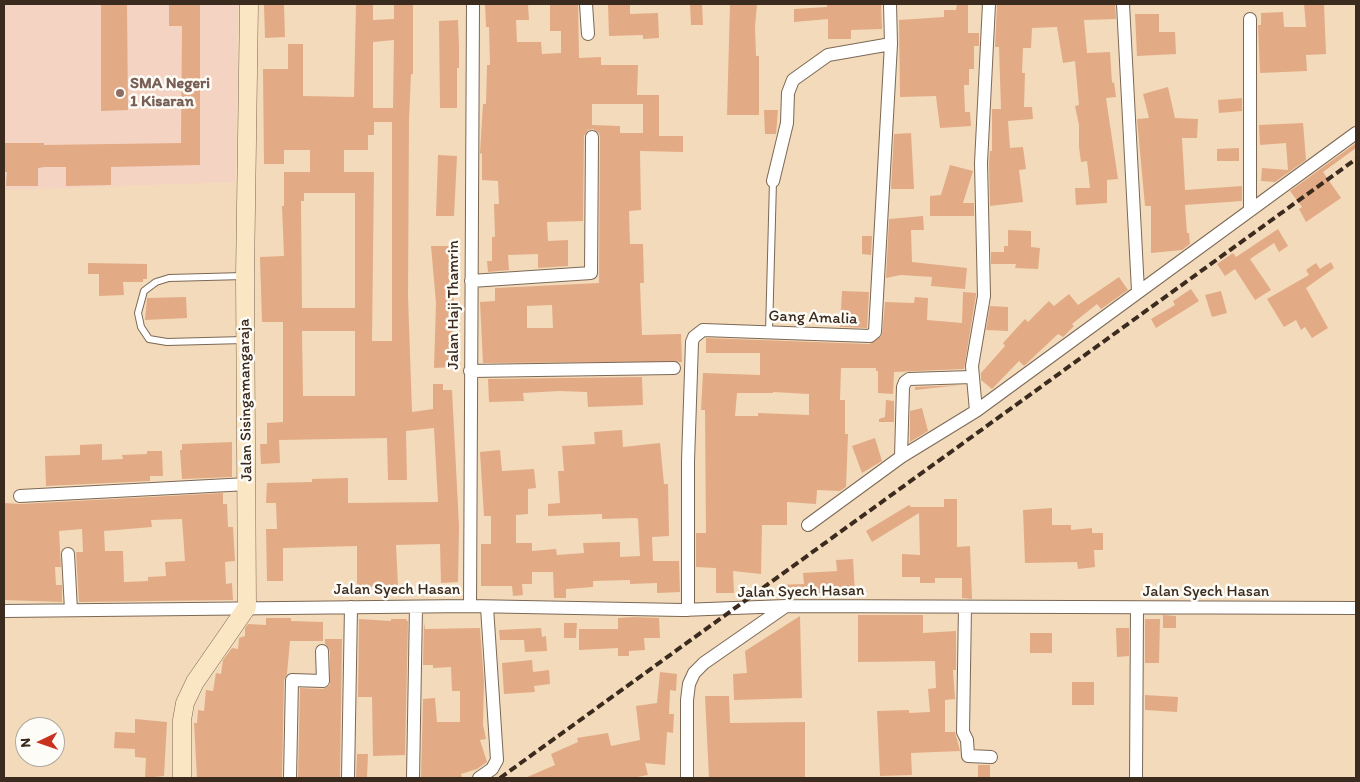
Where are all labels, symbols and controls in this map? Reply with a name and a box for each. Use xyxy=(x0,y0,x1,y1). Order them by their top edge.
place label: SMA Negeri 1 Kisaran xyxy=(130,74,210,112)
marker: SMA Negeri 1 Kisaran xyxy=(114,87,126,99)
street label: Jalan Haji Thamrin xyxy=(444,240,464,370)
street label: Gang Amalia xyxy=(768,307,858,329)
street label: Jalan Sisingamangaraja xyxy=(235,318,257,482)
street label: Jalan Syech Hasan xyxy=(334,580,460,600)
street label: Jalan Syech Hasan xyxy=(737,581,865,603)
street label: Jalan Syech Hasan xyxy=(1143,582,1269,602)
north arrow xyxy=(15,717,65,767)
text: N xyxy=(17,738,34,748)

